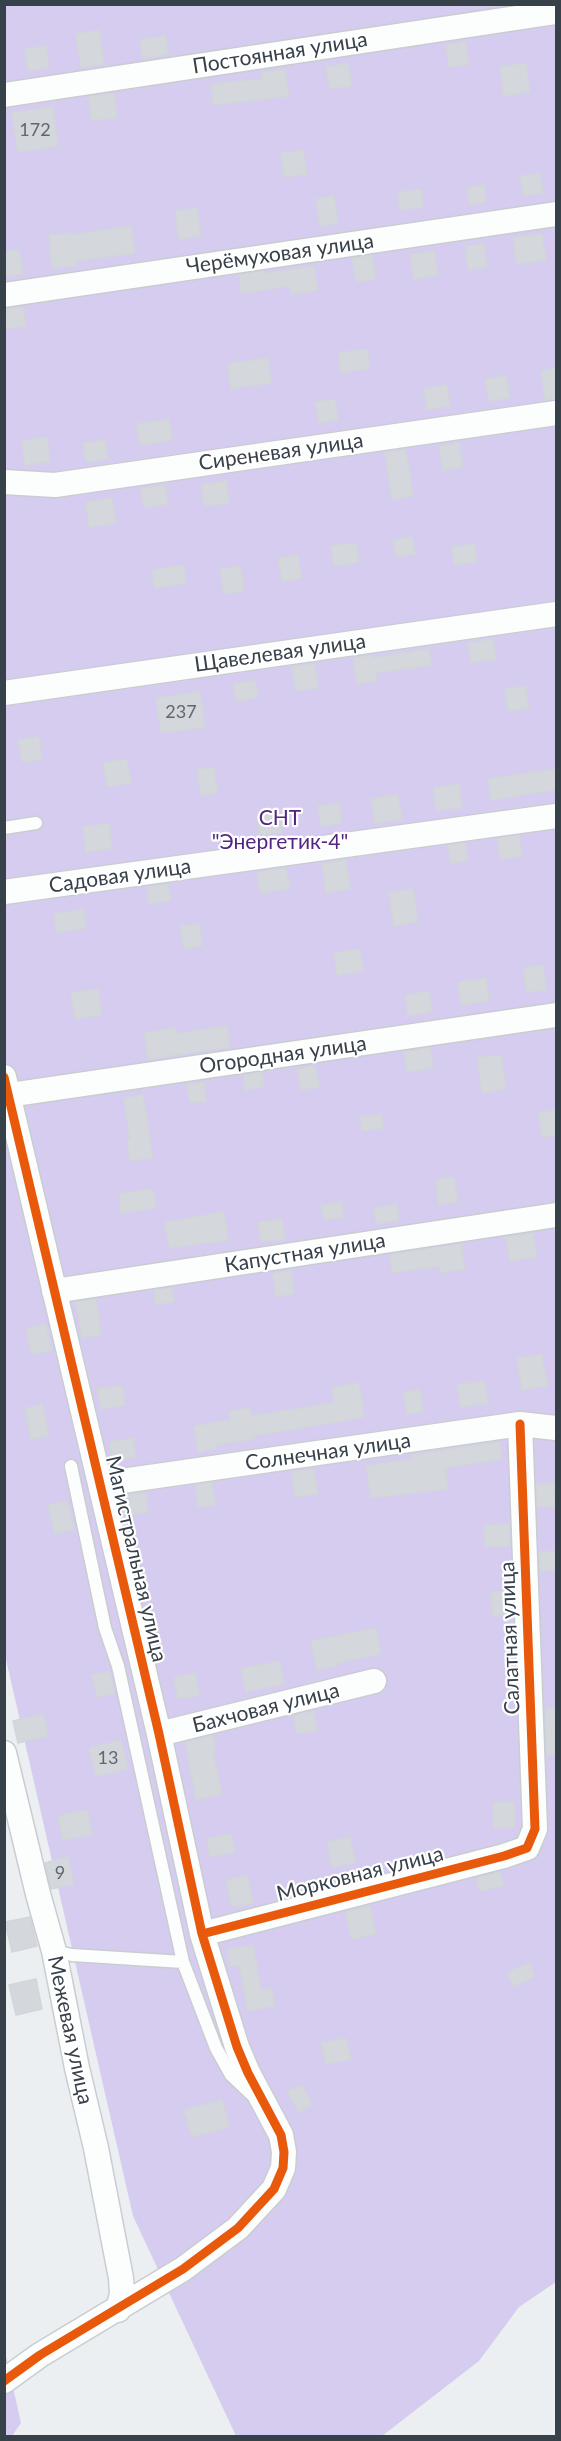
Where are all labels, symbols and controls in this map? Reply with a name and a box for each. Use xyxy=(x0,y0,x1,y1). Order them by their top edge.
street label: Постоянная улица xyxy=(191,27,369,79)
house number: 172 xyxy=(19,119,51,141)
street label: Черёмуховая улица xyxy=(185,228,375,280)
street label: Сиреневая улица xyxy=(197,428,365,476)
street label: Щавелевая улица xyxy=(193,629,367,677)
house number: 237 xyxy=(165,701,197,723)
park label: СНТ "Энергетик-4" xyxy=(212,805,348,855)
street label: Садовая улица xyxy=(47,854,193,898)
street label: Огородная улица xyxy=(198,1031,368,1079)
street label: Капустная улица xyxy=(223,1228,387,1278)
street label: Солнечная улица xyxy=(244,1428,412,1476)
street label: Магистральная улица xyxy=(100,1453,172,1665)
street label: Салатная улица xyxy=(495,1561,525,1715)
street label: Бахчовая улица xyxy=(190,1678,342,1738)
house number: 13 xyxy=(98,1747,118,1769)
street label: Морковная улица xyxy=(274,1841,446,1907)
house number: 9 xyxy=(55,1862,65,1884)
street label: Межевая улица xyxy=(42,1953,98,2107)

